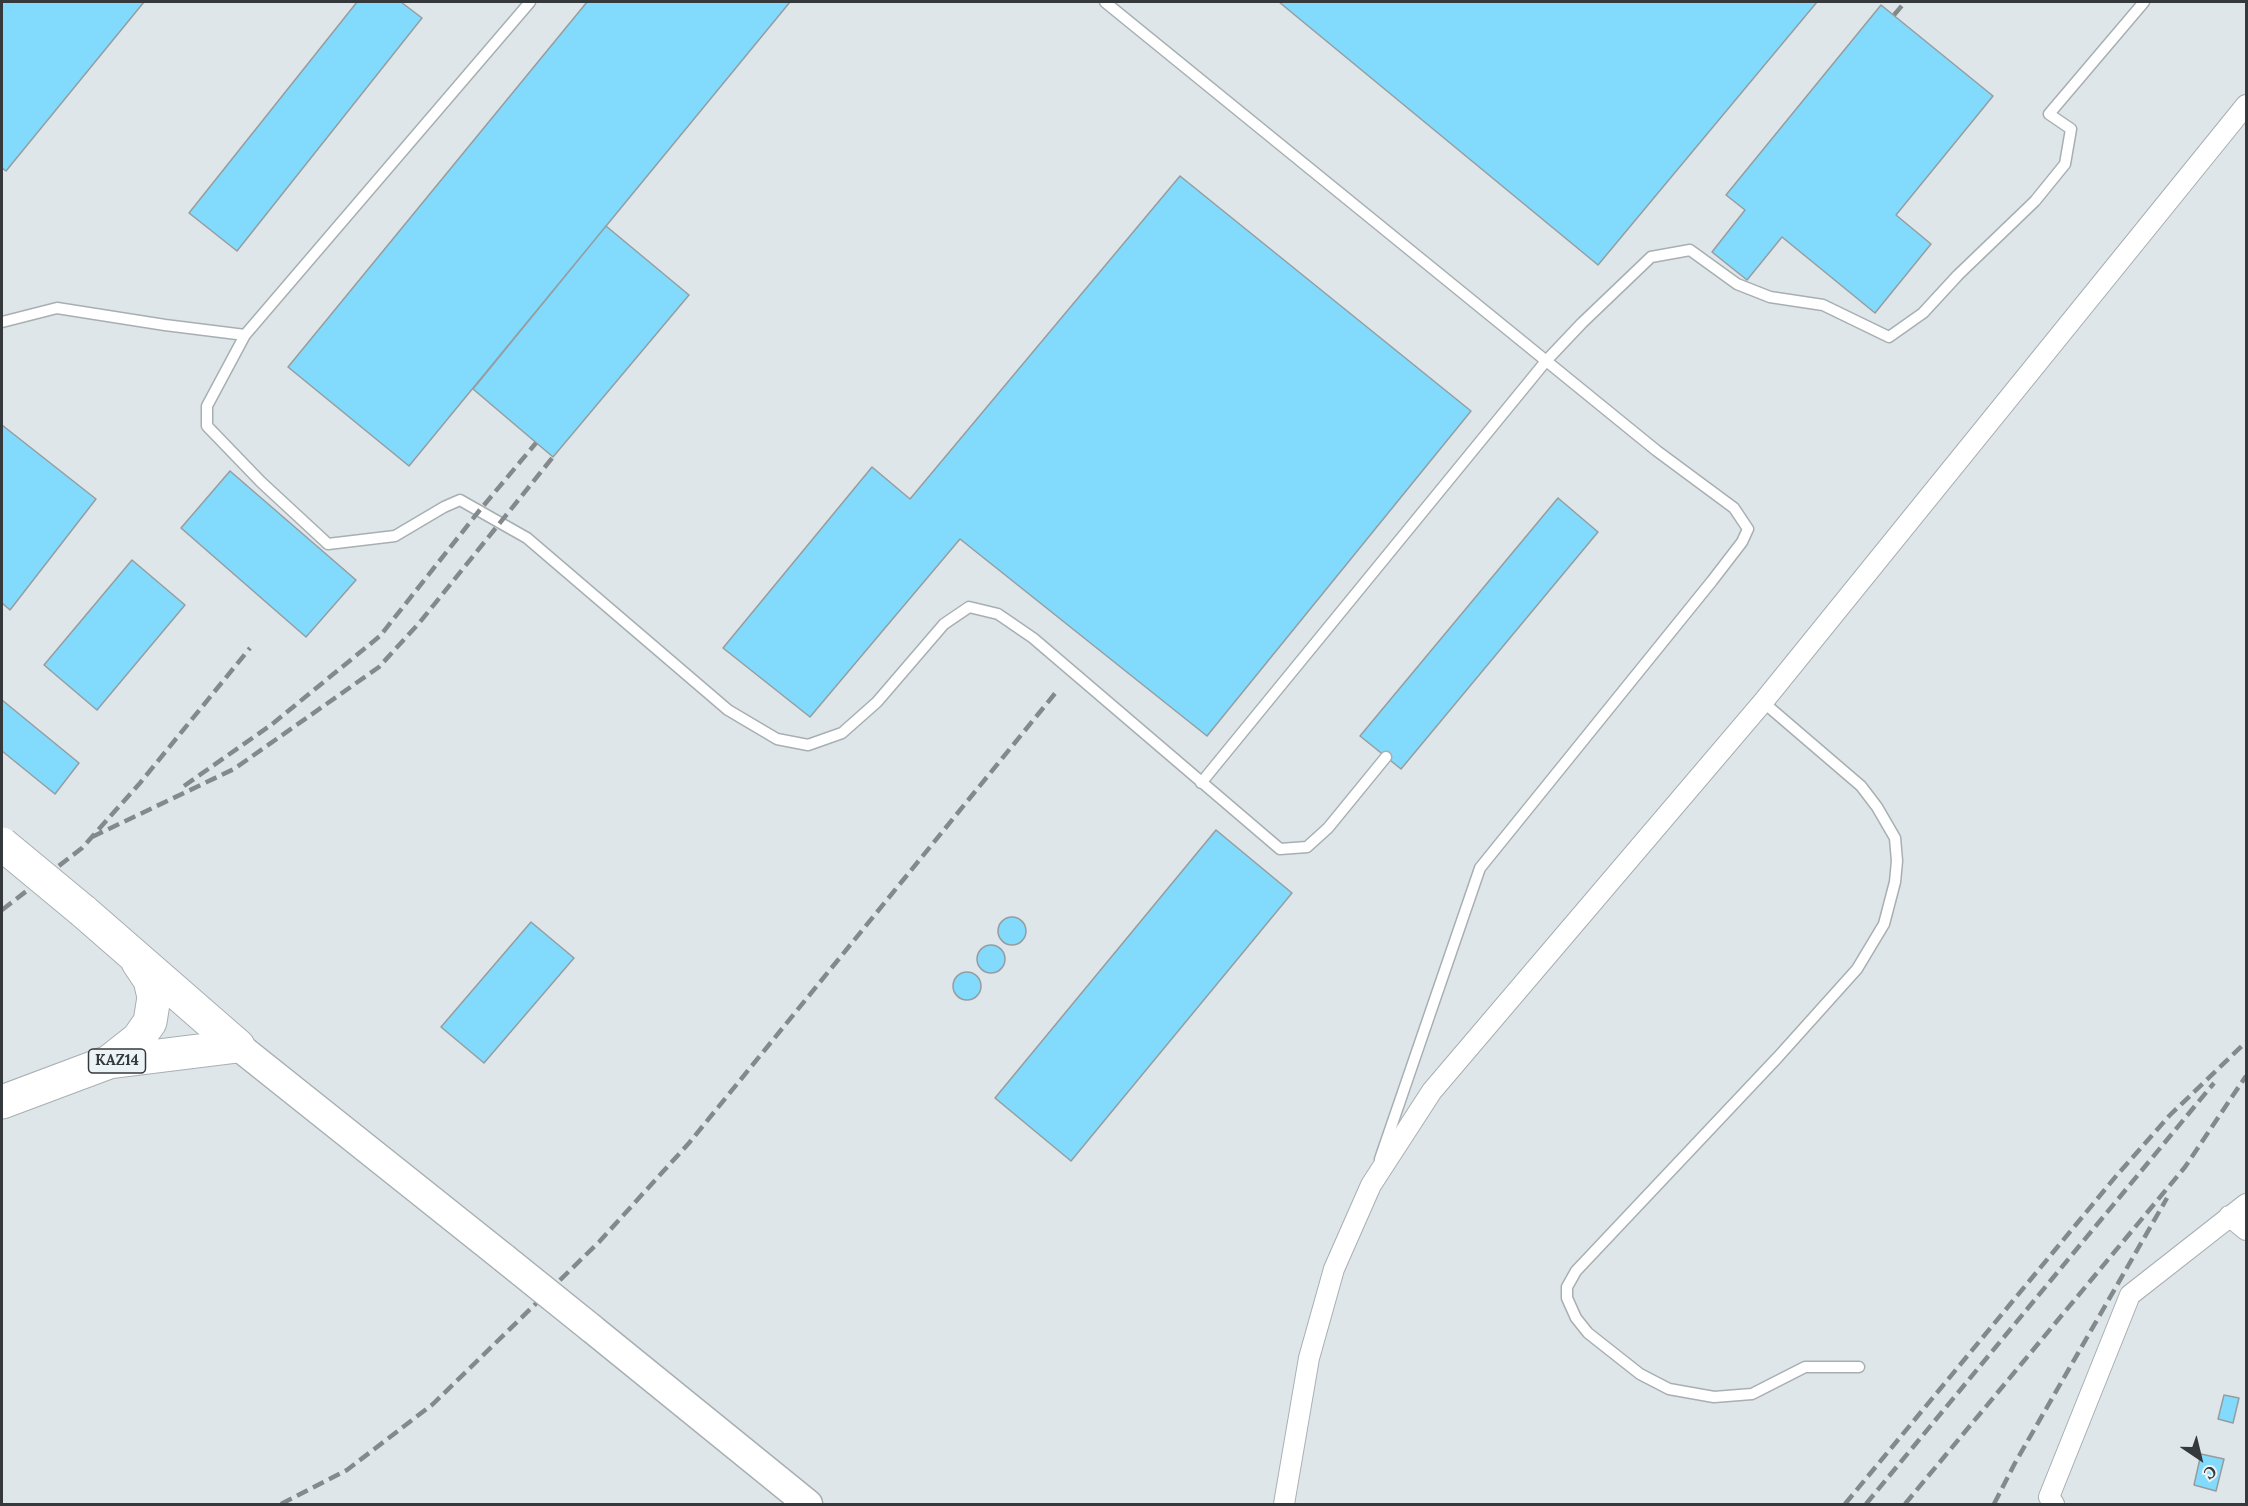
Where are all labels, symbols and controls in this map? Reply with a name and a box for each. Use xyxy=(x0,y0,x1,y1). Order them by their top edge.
road number: KAZ14 xyxy=(88,1049,146,1073)
north arrow xyxy=(2170,1428,2230,1488)
text: С xyxy=(2200,1461,2221,1484)

